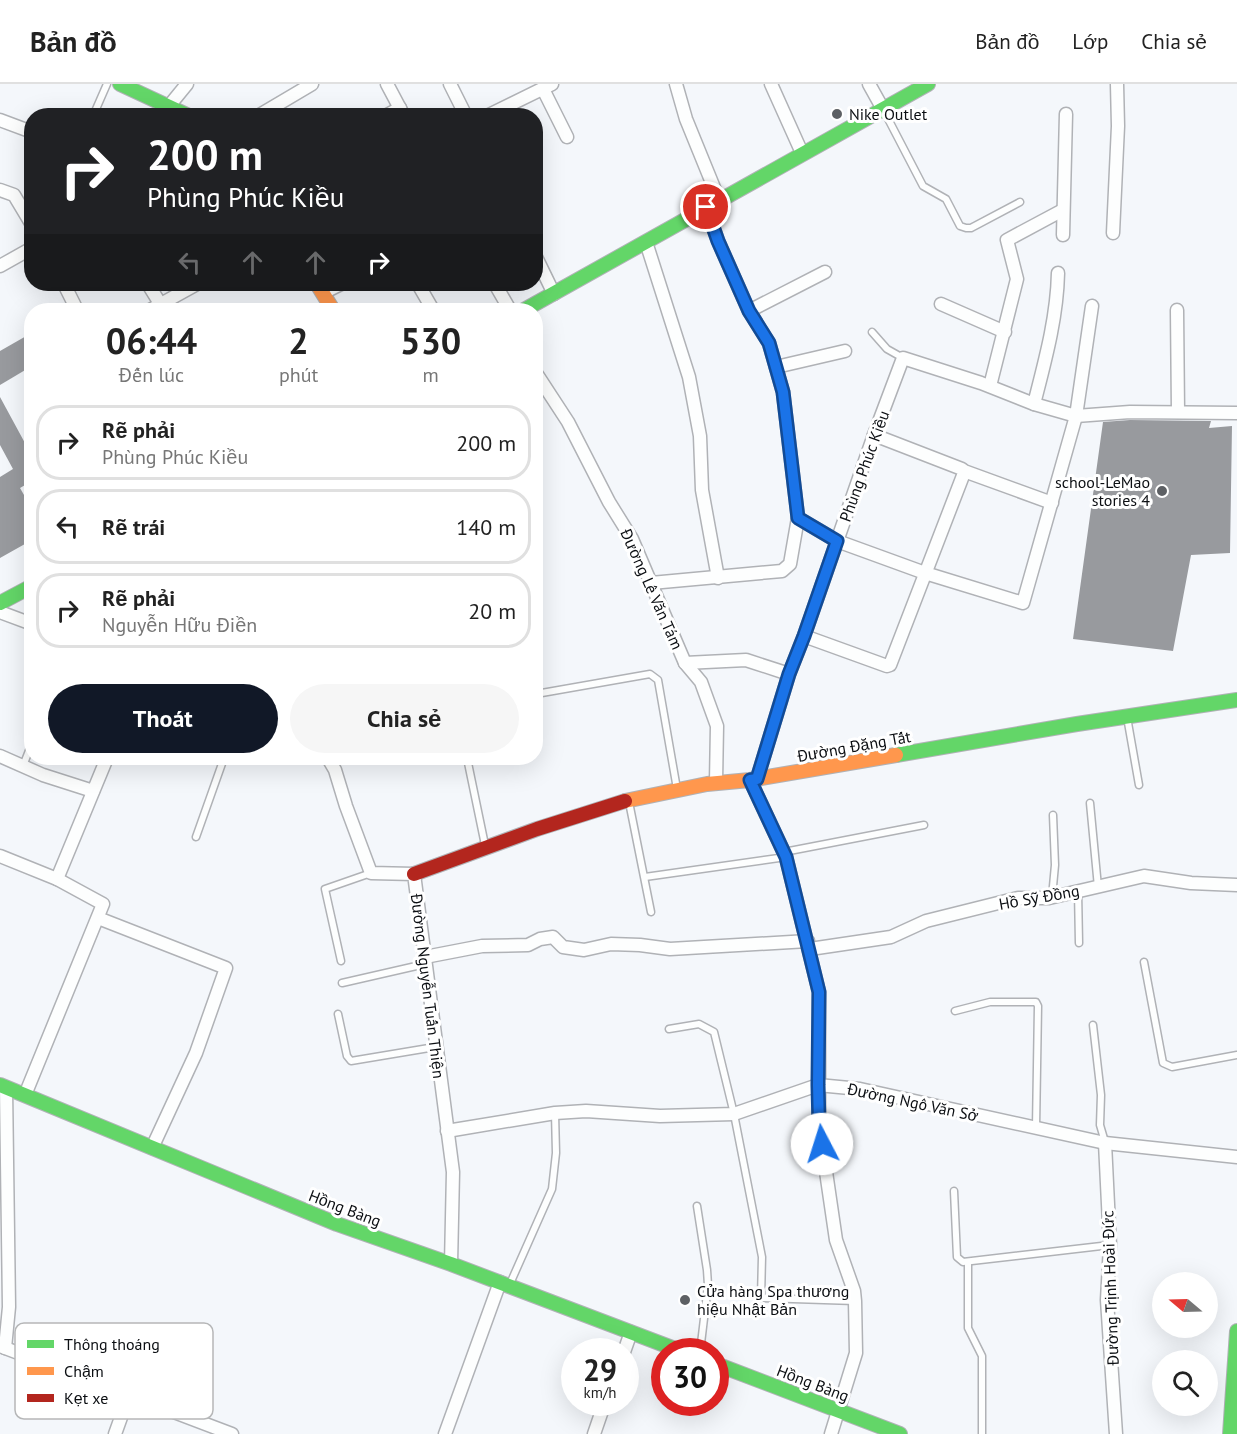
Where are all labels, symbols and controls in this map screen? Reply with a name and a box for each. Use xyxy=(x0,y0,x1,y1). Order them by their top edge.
text: Bản đồ xyxy=(30,23,117,60)
text: Bản đồ xyxy=(975,28,1039,55)
text: Lớp xyxy=(1072,28,1108,55)
text: Chia sẻ xyxy=(1141,28,1207,55)
place label: Nike Outlet xyxy=(849,104,928,124)
marker: Nike Outlet xyxy=(830,107,844,121)
text: 200 m xyxy=(147,127,263,182)
icon: right xyxy=(48,132,126,210)
text: Phùng Phúc Kiều xyxy=(147,180,344,214)
pin xyxy=(680,181,731,232)
icon: arrive xyxy=(689,190,722,223)
icon: left xyxy=(173,246,206,279)
icon: ahead xyxy=(236,246,269,279)
icon: ahead xyxy=(299,246,332,279)
icon: right xyxy=(362,246,395,279)
text: 06:44 xyxy=(106,317,197,364)
text: 2 xyxy=(288,317,309,364)
text: 530 xyxy=(400,317,461,364)
text: Đến lúc xyxy=(119,362,184,388)
text: phút xyxy=(279,362,318,388)
text: m xyxy=(422,362,439,388)
street label: Phùng Phúc Kiều xyxy=(835,408,893,524)
text: Rẽ phải xyxy=(102,416,175,444)
icon: right xyxy=(51,426,84,459)
text: 200 m xyxy=(456,429,516,457)
text: Phùng Phúc Kiều xyxy=(102,444,248,470)
place label: school-LeMao stories 4 xyxy=(1055,472,1150,510)
marker: school-LeMao stories 4 xyxy=(1155,484,1169,498)
icon: left xyxy=(51,510,84,543)
text: Rẽ trái xyxy=(102,513,165,541)
text: 140 m xyxy=(456,513,516,541)
street label: Đường Lê Văn Tám xyxy=(616,525,688,652)
text: Rẽ phải xyxy=(102,584,175,612)
icon: right xyxy=(51,594,84,627)
text: 20 m xyxy=(468,597,516,625)
text: Nguyễn Hữu Điền xyxy=(102,612,257,638)
button: Thoát xyxy=(48,684,278,753)
button: Chia sẻ xyxy=(290,684,519,753)
street label: Đường Đặng Tất xyxy=(795,726,913,766)
street label: Hồ Sỹ Đồng xyxy=(997,880,1081,914)
street label: Đường Nguyễn Tuấn Thiện xyxy=(407,891,449,1080)
street label: Đường Ngô Văn Sở xyxy=(845,1078,981,1126)
position arrow xyxy=(790,1112,854,1176)
street label: Hồng Bàng xyxy=(306,1185,384,1231)
street label: Đường Trịnh Hoài Đức xyxy=(1097,1210,1123,1367)
north arrow xyxy=(1152,1272,1218,1338)
map controls xyxy=(1152,1272,1218,1416)
place label: Cửa hàng Spa thương hiệu Nhật Bản xyxy=(697,1281,849,1319)
marker: Cửa hàng Spa thương hiệu Nhật Bản xyxy=(678,1293,692,1307)
legend xyxy=(15,1323,213,1419)
text: Thông thoáng xyxy=(64,1334,160,1354)
speed limit sign: 30 xyxy=(651,1338,729,1416)
text: 29 xyxy=(583,1350,617,1389)
button: search xyxy=(1152,1350,1218,1416)
street label: Hồng Bàng xyxy=(774,1360,852,1406)
text: Chậm xyxy=(64,1361,104,1381)
text: km/h xyxy=(584,1383,616,1402)
text: Kẹt xe xyxy=(64,1388,108,1408)

